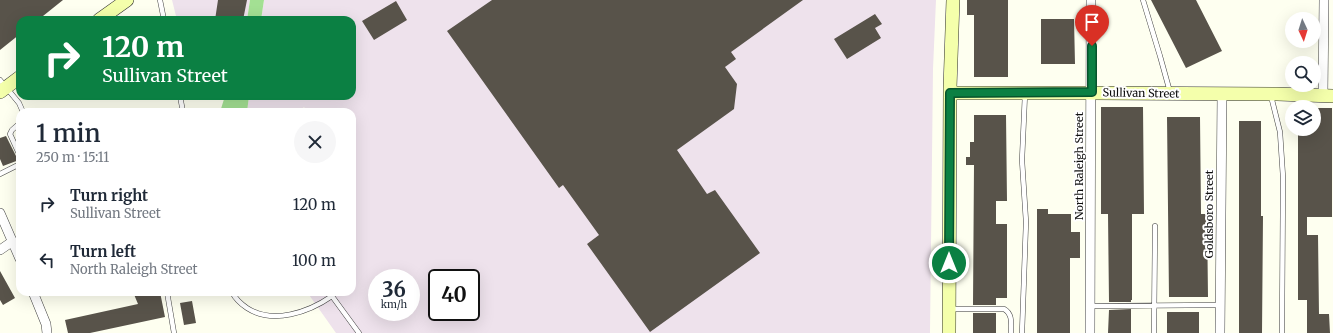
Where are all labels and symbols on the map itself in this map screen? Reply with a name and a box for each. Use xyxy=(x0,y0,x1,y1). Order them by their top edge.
pin xyxy=(1075,5,1109,46)
north arrow xyxy=(1285,12,1321,48)
street label: Sullivan Street xyxy=(1102,85,1180,101)
street label: North Raleigh Street xyxy=(1072,111,1086,220)
street label: Goldsboro Street xyxy=(1202,169,1216,258)
position arrow xyxy=(928,242,970,284)
speed limit sign: 40 xyxy=(428,269,480,321)

